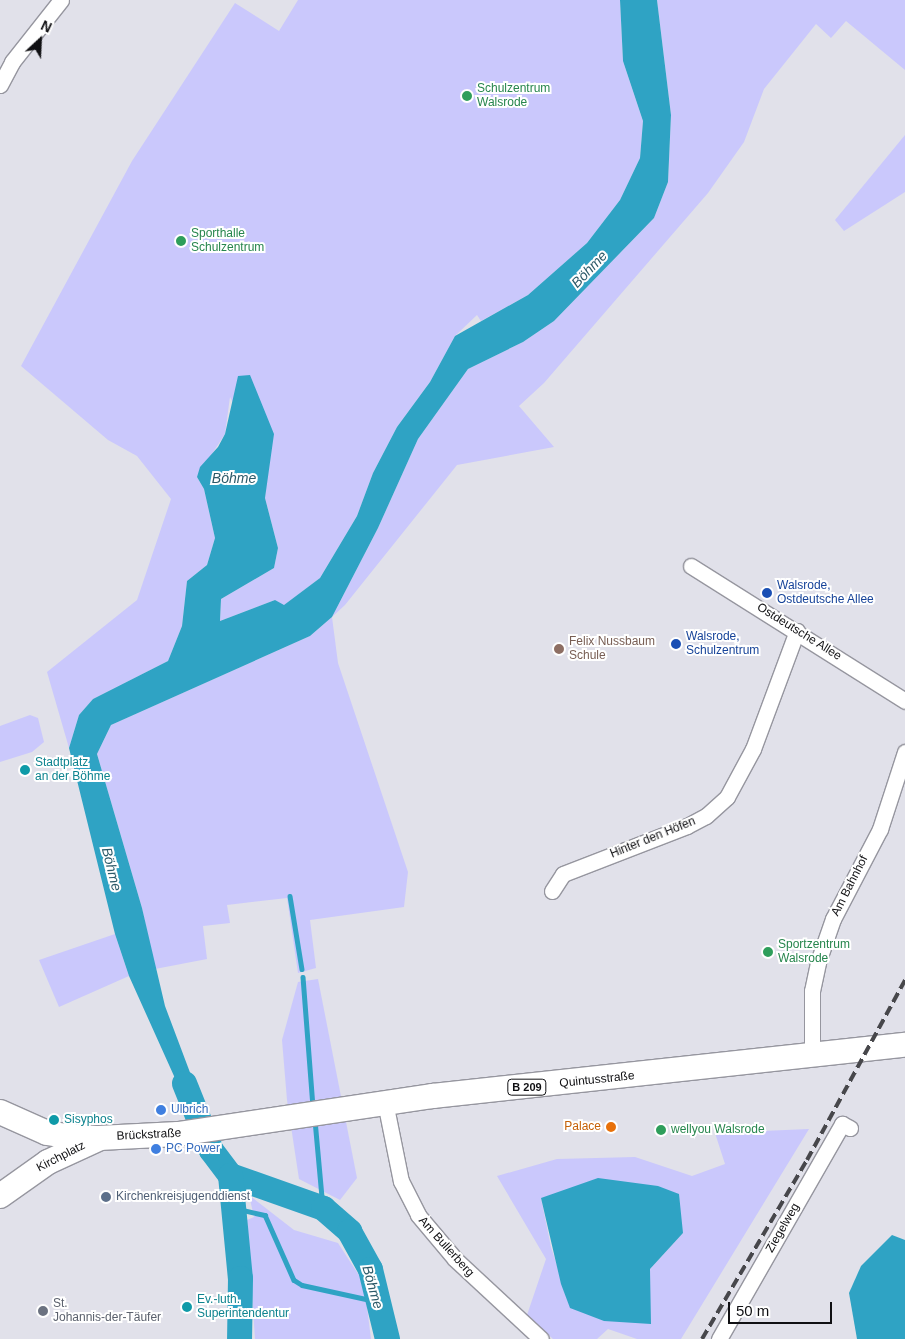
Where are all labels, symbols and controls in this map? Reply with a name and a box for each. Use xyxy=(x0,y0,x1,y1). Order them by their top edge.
north arrow xyxy=(15,15,65,65)
text: N xyxy=(38,17,54,36)
place label: Schulzentrum Walsrode xyxy=(477,82,550,110)
marker: Schulzentrum Walsrode xyxy=(461,90,473,102)
place label: Sporthalle Schulzentrum xyxy=(191,227,264,255)
marker: Sporthalle Schulzentrum xyxy=(175,235,187,247)
water label: Böhme xyxy=(568,247,610,291)
water label: Böhme xyxy=(212,470,256,486)
place label: Walsrode, Ostdeutsche Allee xyxy=(777,579,874,607)
marker: Walsrode, Ostdeutsche Allee xyxy=(761,587,773,599)
street label: Ostdeutsche Allee xyxy=(754,600,844,664)
place label: Walsrode, Schulzentrum xyxy=(686,630,759,658)
place label: Felix Nussbaum Schule xyxy=(569,635,655,663)
marker: Walsrode, Schulzentrum xyxy=(670,638,682,650)
marker: Felix Nussbaum Schule xyxy=(553,643,565,655)
place label: Stadtplatz an der Böhme xyxy=(35,756,110,784)
marker: Stadtplatz an der Böhme xyxy=(19,764,31,776)
street label: Hinter den Höfen xyxy=(608,814,698,862)
water label: Böhme xyxy=(98,845,126,893)
street label: Am Bahnhof xyxy=(829,853,871,919)
place label: Sportzentrum Walsrode xyxy=(778,938,850,966)
marker: Sportzentrum Walsrode xyxy=(762,946,774,958)
street label: Quintusstraße xyxy=(559,1069,635,1091)
road number: B 209 xyxy=(507,1078,547,1096)
place label: Ulbrich xyxy=(171,1103,208,1117)
marker: Ulbrich xyxy=(155,1104,167,1116)
place label: Sisyphos xyxy=(64,1113,113,1127)
marker: Sisyphos xyxy=(48,1114,60,1126)
place label: Palace xyxy=(564,1120,601,1134)
marker: Palace xyxy=(605,1121,617,1133)
place label: wellyou Walsrode xyxy=(671,1123,765,1137)
marker: wellyou Walsrode xyxy=(655,1124,667,1136)
street label: Brückstraße xyxy=(116,1126,182,1144)
street label: Kirchplatz xyxy=(34,1139,88,1175)
place label: PC Power xyxy=(166,1142,220,1156)
marker: PC Power xyxy=(150,1143,162,1155)
place label: Kirchenkreisjugenddienst xyxy=(116,1190,250,1204)
marker: Kirchenkreisjugenddienst xyxy=(100,1191,112,1203)
street label: Ziegelweg xyxy=(763,1201,803,1255)
street label: Am Bullerberg xyxy=(415,1214,477,1280)
water label: Böhme xyxy=(359,1263,387,1311)
scale bar xyxy=(730,1292,834,1324)
place label: Ev.-luth. Superintendentur xyxy=(197,1293,289,1321)
place label: St. Johannis-der-Täufer xyxy=(53,1297,161,1325)
marker: Ev.-luth. Superintendentur xyxy=(181,1301,193,1313)
text: 50 m xyxy=(736,1302,769,1319)
marker: St. Johannis-der-Täufer xyxy=(37,1305,49,1317)

